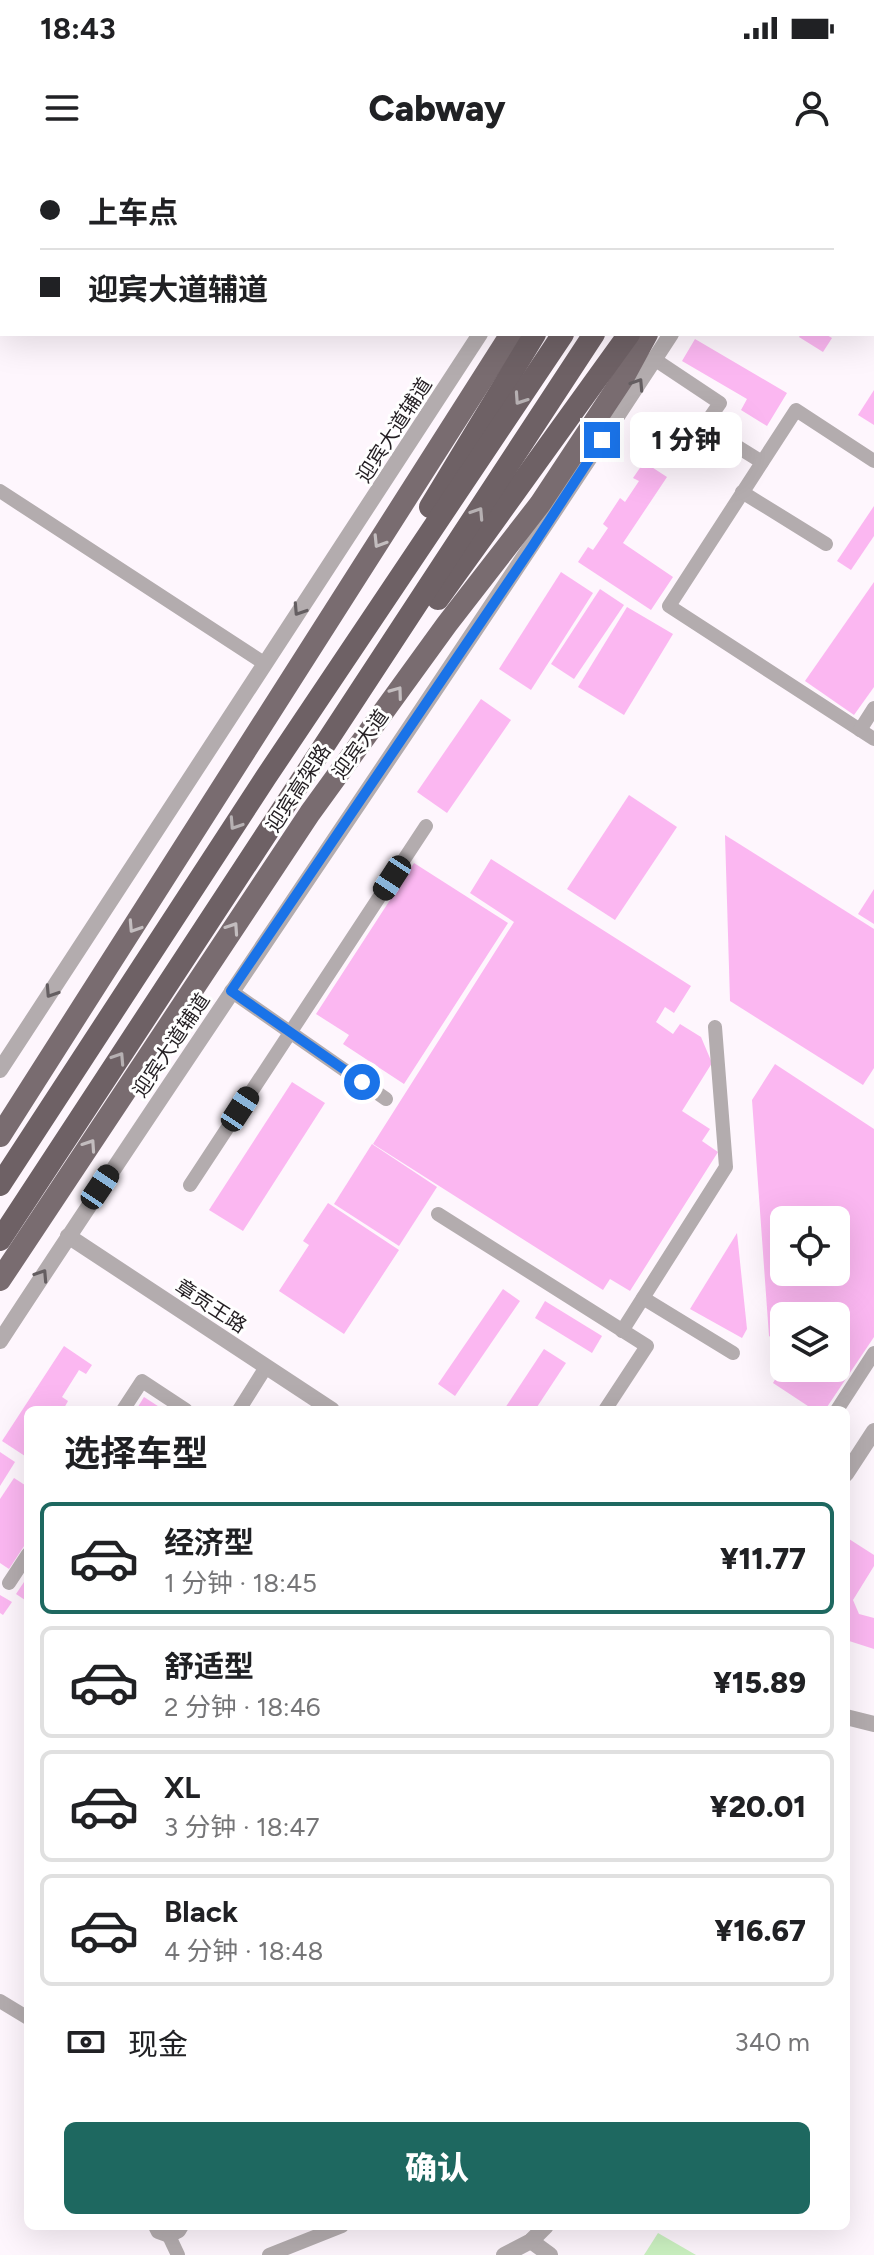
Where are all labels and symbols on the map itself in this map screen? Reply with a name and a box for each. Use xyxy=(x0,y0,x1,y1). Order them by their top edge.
street label: 迎宾大道辅道 xyxy=(351,373,437,487)
one-way arrow xyxy=(628,378,643,393)
one-way arrow xyxy=(515,390,530,405)
callout: 1 分钟 xyxy=(630,412,742,468)
route end xyxy=(584,422,620,458)
one-way arrow xyxy=(468,507,483,522)
one-way arrow xyxy=(374,533,389,548)
one-way arrow xyxy=(294,601,309,615)
one-way arrow xyxy=(388,686,402,700)
street label: 迎宾大道 xyxy=(327,705,393,783)
street label: 迎宾高架路 xyxy=(261,740,335,836)
one-way arrow xyxy=(230,816,245,830)
car xyxy=(369,851,415,905)
one-way arrow xyxy=(129,918,144,932)
one-way arrow xyxy=(224,923,239,937)
one-way arrow xyxy=(46,984,61,998)
street label: 迎宾大道辅道 xyxy=(127,989,215,1101)
one-way arrow xyxy=(110,1052,125,1067)
route start xyxy=(344,1064,380,1100)
car xyxy=(217,1082,263,1136)
one-way arrow xyxy=(80,1139,95,1154)
car xyxy=(77,1160,123,1214)
one-way arrow xyxy=(33,1269,48,1284)
street label: 章贡王路 xyxy=(171,1274,251,1338)

